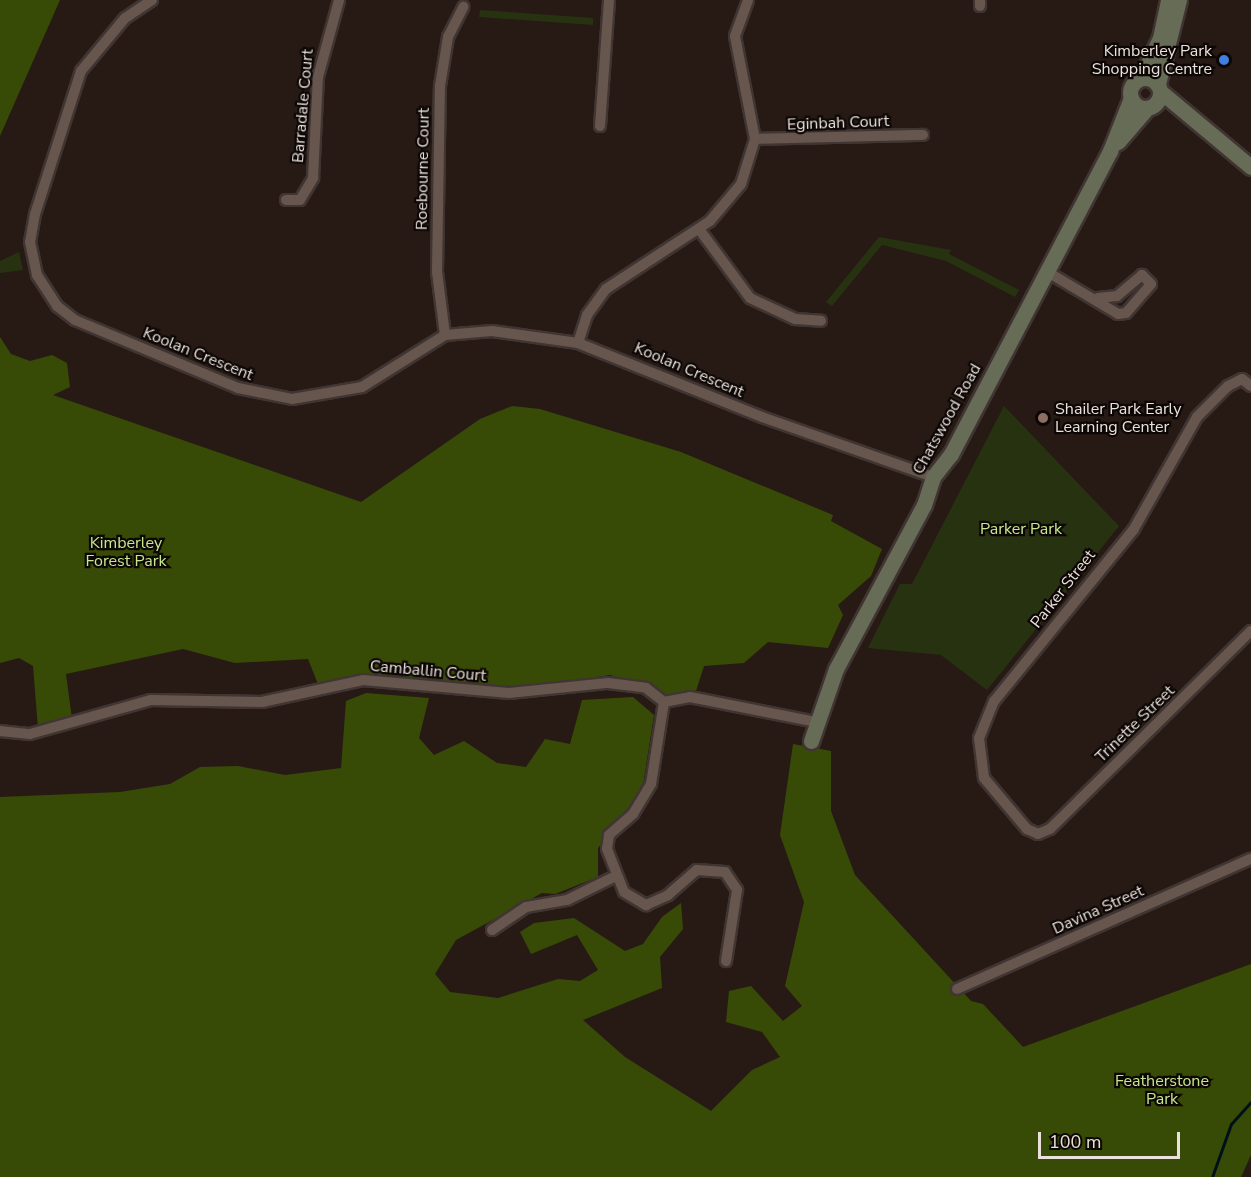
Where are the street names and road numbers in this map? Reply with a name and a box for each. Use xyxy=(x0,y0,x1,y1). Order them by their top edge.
street label: Barradale Court xyxy=(288,48,318,164)
street label: Roebourne Court xyxy=(412,108,434,230)
street label: Eginbah Court xyxy=(787,112,889,134)
street label: Koolan Crescent xyxy=(140,323,256,385)
street label: Koolan Crescent xyxy=(631,338,747,402)
street label: Chatswood Road xyxy=(909,360,985,478)
street label: Parker Street xyxy=(1027,546,1099,632)
street label: Camballin Court xyxy=(369,656,487,686)
street label: Trinette Street xyxy=(1091,681,1179,767)
street label: Davina Street xyxy=(1050,881,1146,939)

